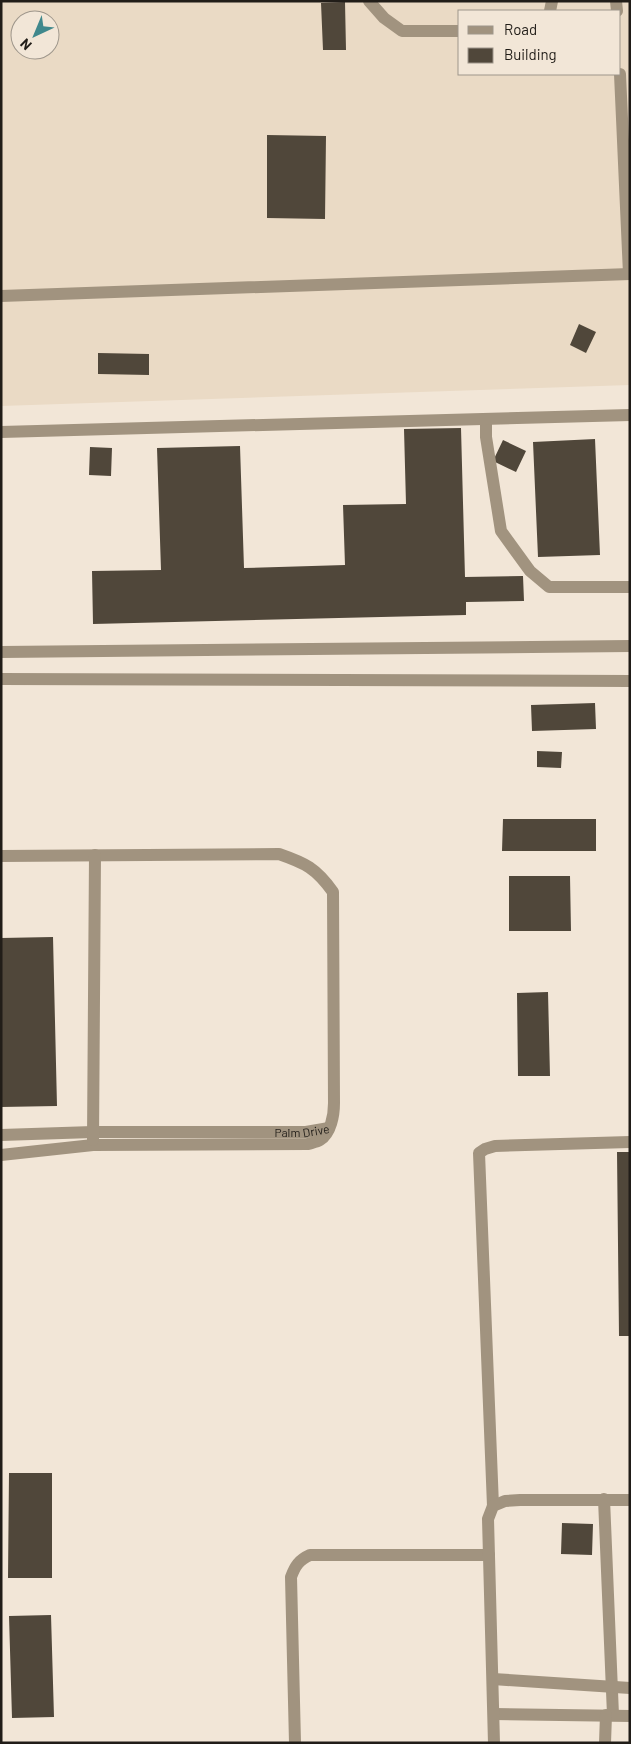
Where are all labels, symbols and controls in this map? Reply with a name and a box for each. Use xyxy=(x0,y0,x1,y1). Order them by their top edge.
north arrow xyxy=(10,10,60,60)
legend xyxy=(458,10,621,75)
text: Road xyxy=(504,20,537,38)
text: N xyxy=(16,35,35,54)
text: Building xyxy=(504,45,557,63)
street label: Palm Drive xyxy=(274,1121,330,1139)

